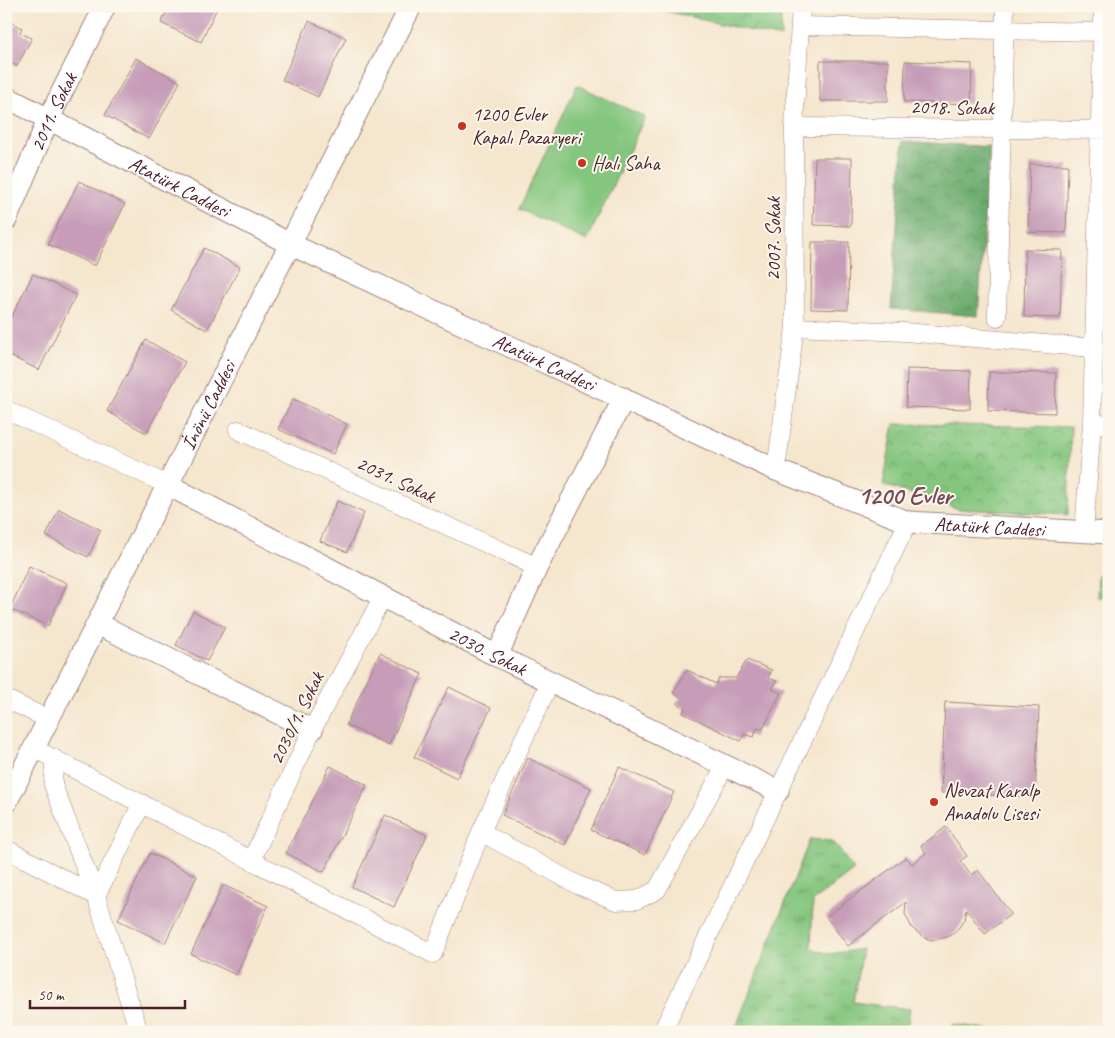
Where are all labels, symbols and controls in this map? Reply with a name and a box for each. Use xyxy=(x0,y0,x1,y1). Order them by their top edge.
street label: 2011. Sokak xyxy=(24,67,83,155)
street label: 2018. Sokak xyxy=(910,94,996,121)
place label: 1200 Evler Kapalı Pazaryeri xyxy=(472,102,583,150)
marker: 1200 Evler Kapalı Pazaryeri xyxy=(456,120,468,132)
street label: Atatürk Caddesi xyxy=(124,151,235,224)
place label: Halı Saha xyxy=(592,151,661,176)
marker: Halı Saha xyxy=(576,157,588,169)
street label: 2007. Sokak xyxy=(761,195,786,281)
street label: Atatürk Caddesi xyxy=(489,328,601,398)
street label: İnönü Caddesi xyxy=(176,355,242,454)
street label: 2031. Sokak xyxy=(352,450,441,509)
district label: 1200 Evler xyxy=(858,480,955,512)
street label: Atatürk Caddesi xyxy=(934,511,1047,543)
street label: 2030. Sokak xyxy=(444,621,532,682)
street label: 2030/1. Sokak xyxy=(263,666,330,768)
place label: Nevzat Karalp Anadolu Lisesi xyxy=(944,778,1041,826)
marker: Nevzat Karalp Anadolu Lisesi xyxy=(928,796,940,808)
scale bar xyxy=(30,978,185,1010)
text: 50 m xyxy=(38,986,65,1005)

